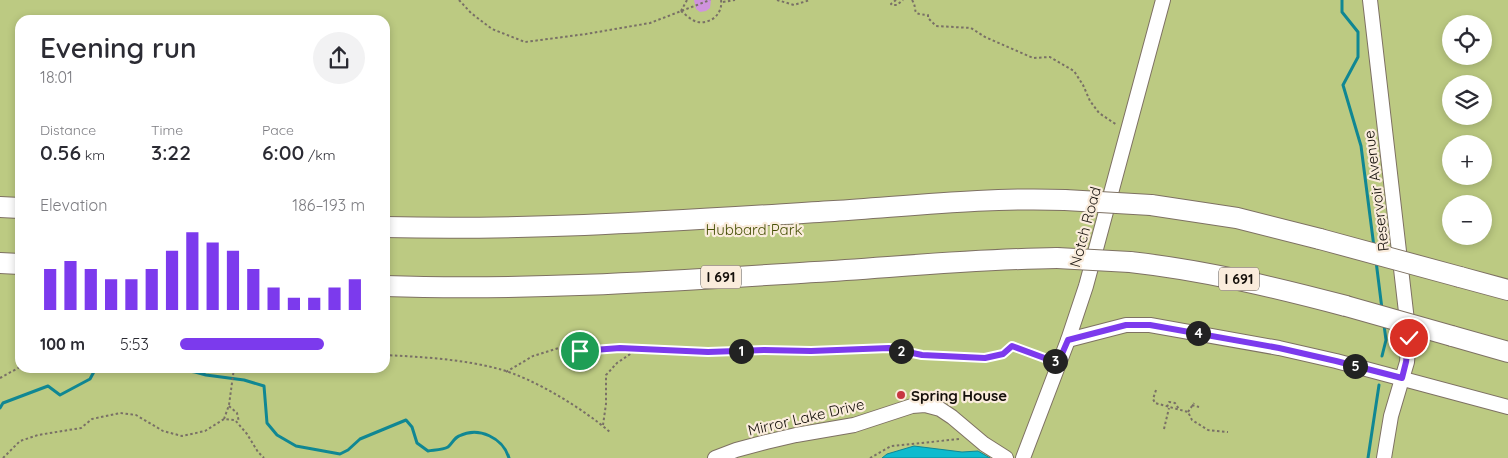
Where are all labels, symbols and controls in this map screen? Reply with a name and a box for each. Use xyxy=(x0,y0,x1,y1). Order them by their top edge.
map controls xyxy=(1442,15,1492,245)
button: locate xyxy=(1442,15,1492,65)
text: Evening run xyxy=(40,30,197,65)
button: share xyxy=(313,32,365,84)
text: 18:01 xyxy=(40,67,73,87)
button: layers xyxy=(1442,75,1492,125)
text: Distance xyxy=(40,121,96,139)
text: Time xyxy=(151,121,183,139)
text: Pace xyxy=(262,121,294,139)
street label: Reservoir Avenue xyxy=(1359,129,1393,253)
button: + xyxy=(1442,135,1492,185)
text: 0.56 xyxy=(40,139,81,165)
text: 3:22 xyxy=(151,139,191,165)
text: 6:00 xyxy=(262,139,304,165)
text: km xyxy=(81,146,105,164)
text: /km xyxy=(304,146,336,164)
street label: Notch Road xyxy=(1065,185,1105,269)
text: Elevation xyxy=(40,195,107,215)
text: 186–193 m xyxy=(292,195,365,215)
button: − xyxy=(1442,195,1492,245)
park label: Hubbard Park xyxy=(706,220,803,239)
road number: I 691 xyxy=(701,266,741,288)
road number: I 691 xyxy=(1219,268,1259,290)
pin xyxy=(1388,317,1430,359)
pin: 4 xyxy=(1186,320,1210,346)
text: 4 xyxy=(1194,324,1203,342)
icon: check xyxy=(1395,324,1423,352)
pin xyxy=(559,330,601,372)
text: 100 m xyxy=(40,334,85,354)
text: 5:53 xyxy=(120,334,149,354)
icon: arrive xyxy=(566,337,594,365)
pin: 1 xyxy=(728,338,754,364)
pin: 2 xyxy=(888,338,914,364)
text: 1 xyxy=(739,342,744,360)
text: 2 xyxy=(898,342,905,360)
pin: 3 xyxy=(1042,348,1068,374)
text: 3 xyxy=(1052,352,1059,370)
pin: 5 xyxy=(1342,354,1368,378)
text: 5 xyxy=(1351,357,1360,375)
place label: Spring House xyxy=(911,386,1007,405)
marker: Spring House xyxy=(895,389,907,401)
street label: Mirror Lake Drive xyxy=(746,394,866,440)

